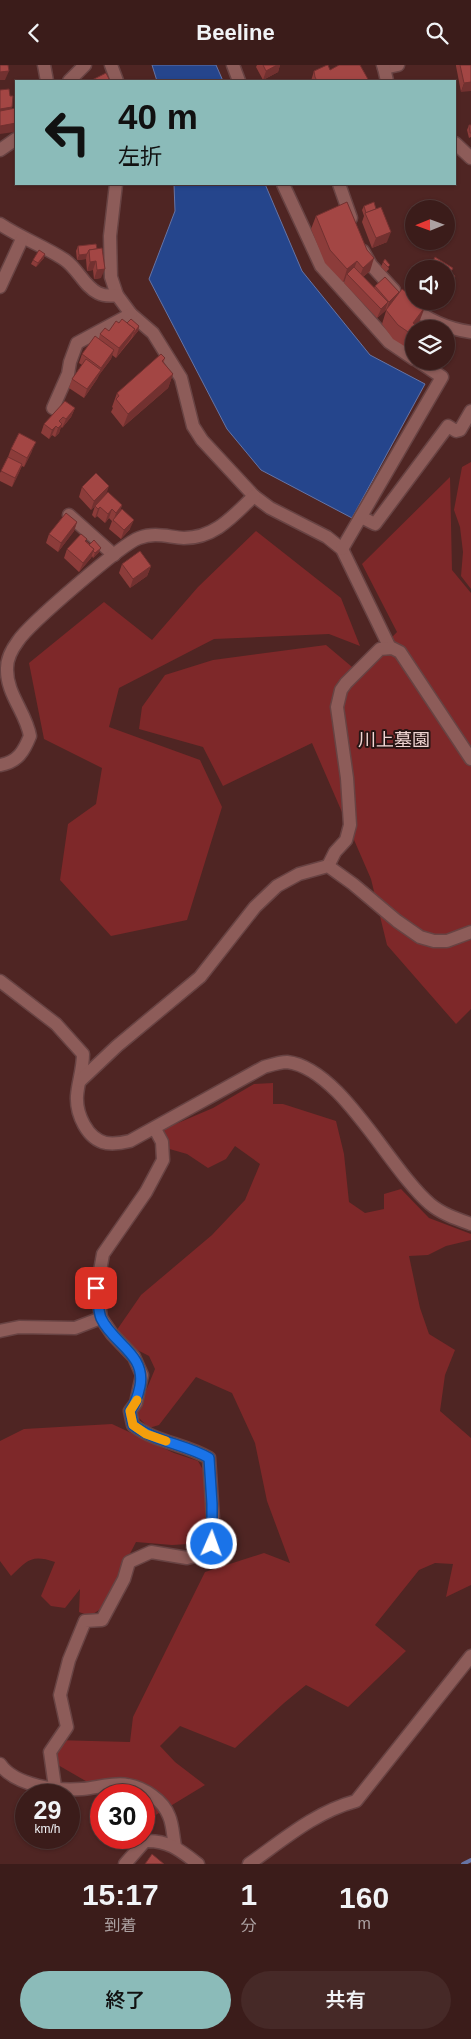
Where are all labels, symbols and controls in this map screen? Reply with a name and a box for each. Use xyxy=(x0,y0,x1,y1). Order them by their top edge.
icon: back xyxy=(20,19,48,47)
icon: search xyxy=(423,19,451,47)
text: Beeline xyxy=(196,20,275,45)
text: 40 m xyxy=(118,97,198,136)
icon: left xyxy=(35,100,100,165)
text: 左折 xyxy=(118,144,162,169)
north arrow xyxy=(405,200,455,250)
map controls xyxy=(405,200,455,370)
button: sound xyxy=(405,260,455,310)
button: layers xyxy=(405,320,455,370)
park label: 川上墓園 xyxy=(358,730,430,750)
pin xyxy=(75,1267,117,1309)
icon: arrive xyxy=(82,1274,110,1302)
position arrow xyxy=(185,1517,237,1569)
speed limit sign: 30 xyxy=(90,1784,155,1849)
text: 29 xyxy=(34,1796,61,1824)
text: km/h xyxy=(34,1822,61,1836)
text: 15:17 xyxy=(82,1878,159,1911)
text: 1 xyxy=(240,1878,257,1911)
text: 160 xyxy=(339,1881,389,1914)
text: m xyxy=(357,1915,371,1932)
text: 到着 xyxy=(104,1917,136,1934)
text: 分 xyxy=(241,1917,257,1934)
button: 終了 xyxy=(20,1971,231,2029)
button: 共有 xyxy=(241,1971,451,2029)

